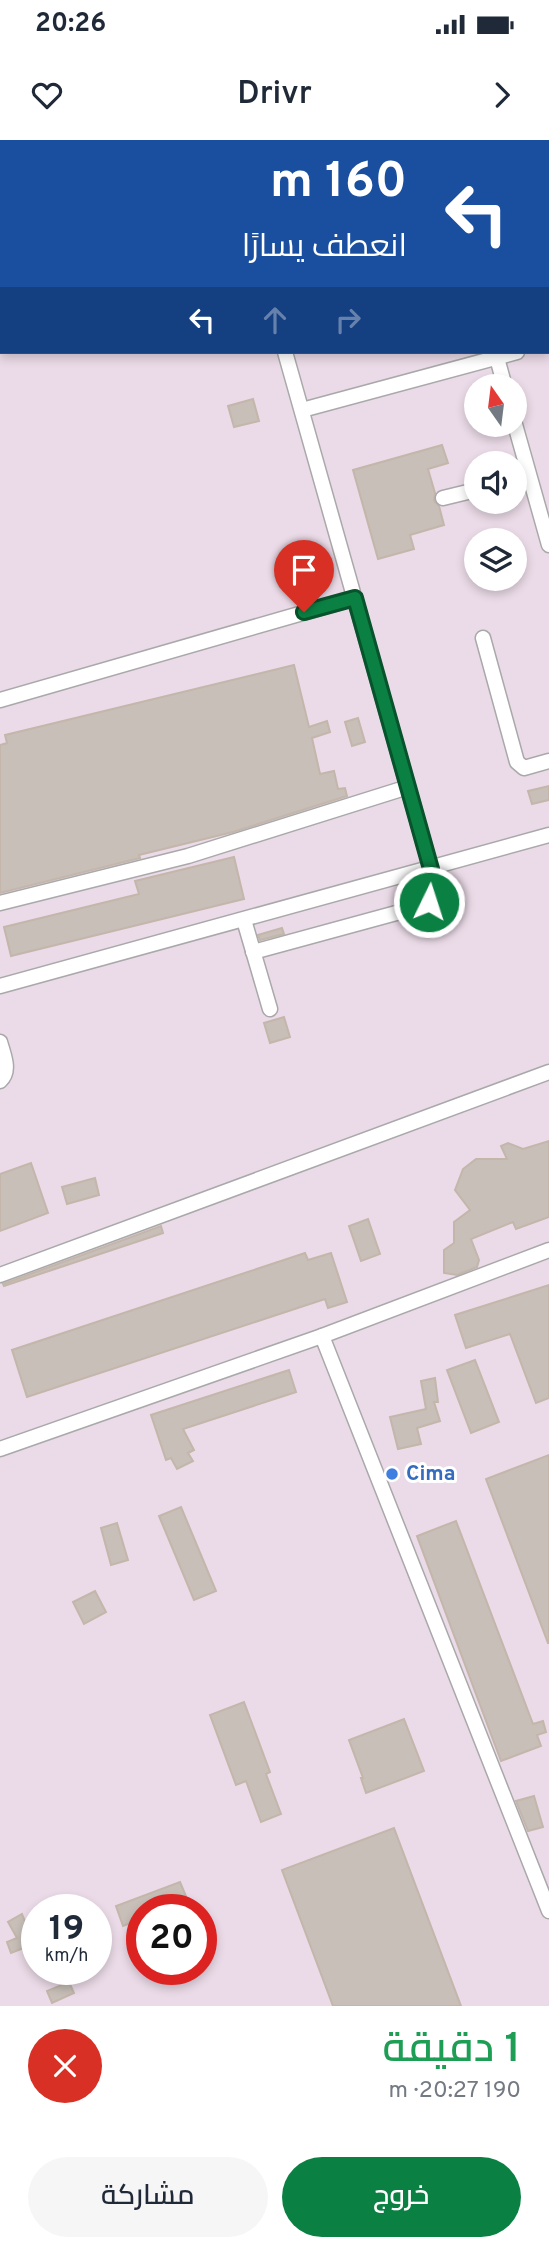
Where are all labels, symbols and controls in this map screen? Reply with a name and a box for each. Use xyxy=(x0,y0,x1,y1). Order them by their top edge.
text: 20:26 xyxy=(35,8,106,41)
text: Drivr xyxy=(237,75,312,115)
icon: heart xyxy=(28,76,66,114)
icon: forward xyxy=(483,76,521,114)
text: 160 m xyxy=(270,153,407,215)
icon: left xyxy=(431,168,522,259)
text: انعطف يسارًا xyxy=(242,228,407,268)
icon: left xyxy=(183,301,221,339)
icon: ahead xyxy=(256,301,294,339)
icon: right xyxy=(329,301,367,339)
north arrow xyxy=(464,374,527,438)
map controls xyxy=(464,374,527,591)
button: sound xyxy=(464,451,527,514)
button: layers xyxy=(464,528,527,591)
pin xyxy=(274,540,334,612)
icon: arrive xyxy=(285,551,323,589)
position arrow xyxy=(392,865,466,939)
place label: Cima xyxy=(406,1461,455,1488)
marker: Cima xyxy=(384,1466,400,1482)
speed limit sign: 20 xyxy=(126,1894,217,1985)
text: 19 xyxy=(49,1908,84,1952)
text: km/h xyxy=(45,1945,88,1968)
text: 1 دقيقة xyxy=(382,2024,521,2077)
button: close xyxy=(28,2029,102,2103)
text: 190 m · 20:27 xyxy=(389,2077,521,2106)
button: مشاركة xyxy=(28,2157,268,2237)
button: خروج xyxy=(282,2157,521,2237)

